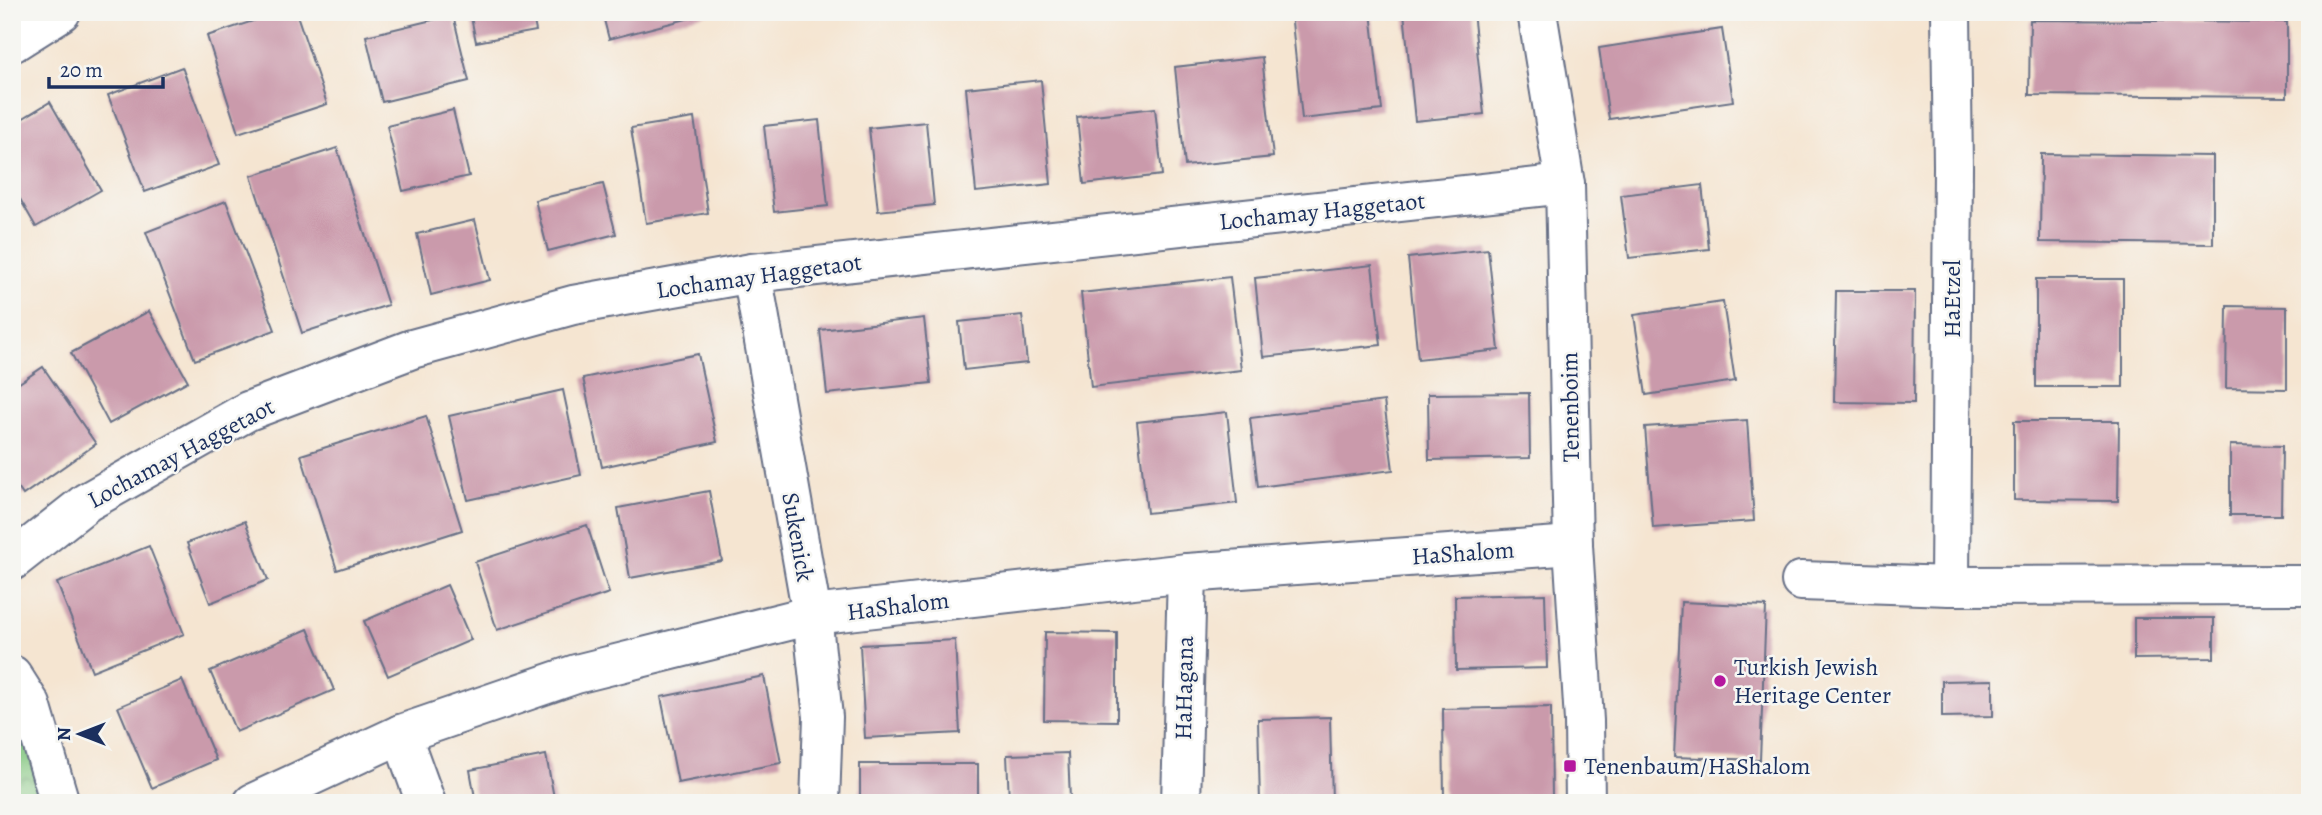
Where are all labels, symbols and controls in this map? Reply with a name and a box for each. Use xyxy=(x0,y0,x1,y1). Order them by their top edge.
scale bar xyxy=(49,46,163,90)
text: 20 m xyxy=(60,56,103,84)
street label: Lochamay Haggetaot xyxy=(1217,184,1427,238)
street label: Lochamay Haggetaot xyxy=(654,246,864,306)
street label: HaEtzel xyxy=(1936,260,1968,338)
street label: Tenenboim xyxy=(1553,352,1587,462)
street label: Lochamay Haggetaot xyxy=(82,390,280,516)
street label: Sukenick xyxy=(774,490,822,584)
street label: HaShalom xyxy=(1411,533,1515,573)
street label: HaShalom xyxy=(845,584,951,628)
street label: HaHagana xyxy=(1167,635,1201,740)
place label: Turkish Jewish Heritage Center xyxy=(1734,651,1891,711)
marker: Turkish Jewish Heritage Center xyxy=(1712,673,1728,689)
north arrow xyxy=(46,700,116,770)
text: N xyxy=(51,727,77,741)
place label: Tenenbaum/HaShalom xyxy=(1584,750,1811,782)
marker: Tenenbaum/HaShalom xyxy=(1562,758,1578,774)

